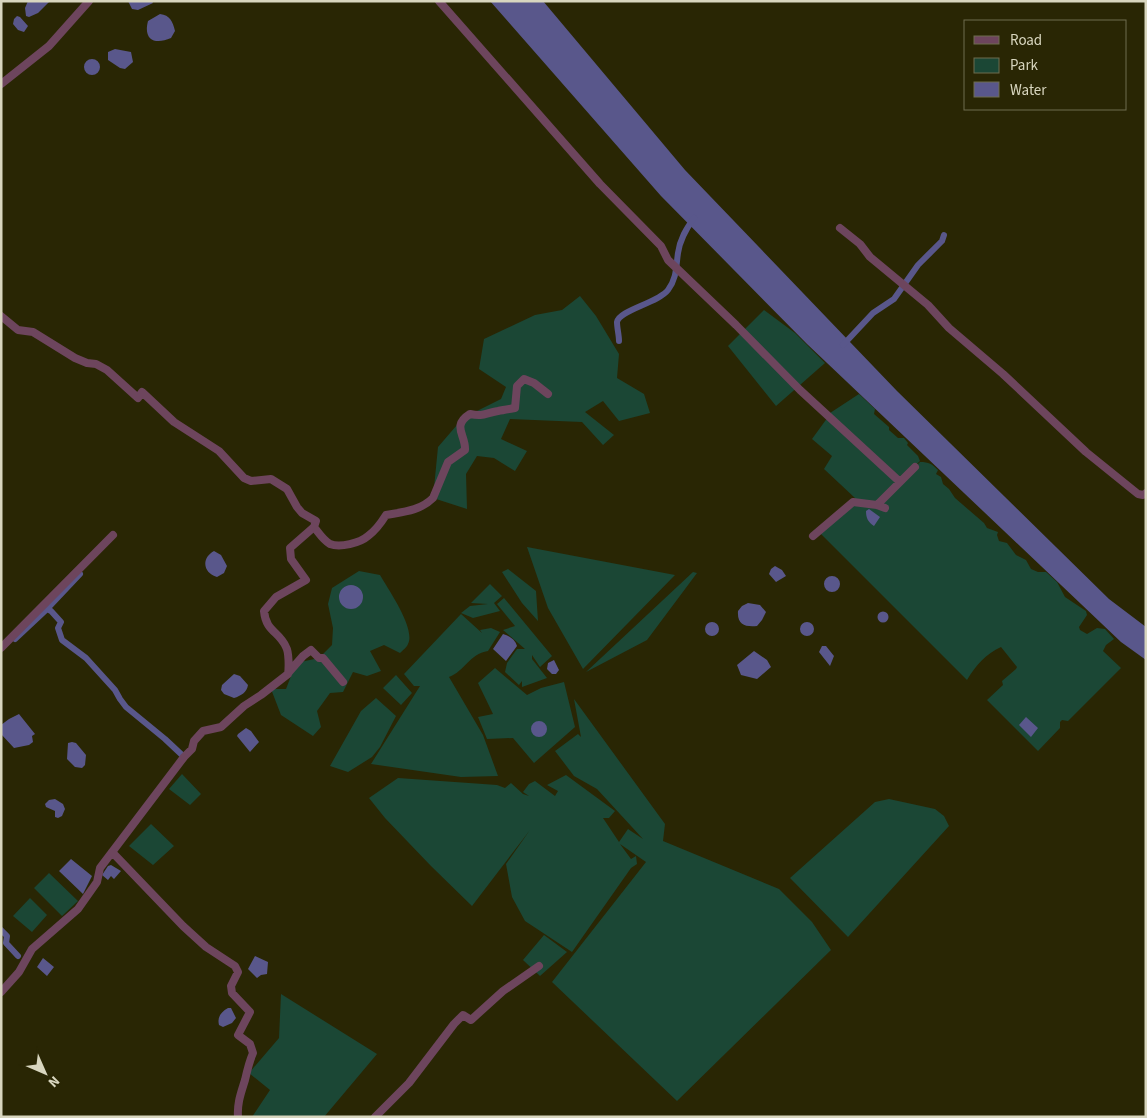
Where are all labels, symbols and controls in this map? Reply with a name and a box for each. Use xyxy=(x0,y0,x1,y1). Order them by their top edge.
legend xyxy=(964,20,1127,110)
text: Road xyxy=(1010,30,1042,51)
text: Park xyxy=(1010,55,1039,76)
text: Water xyxy=(1010,80,1047,101)
north arrow xyxy=(20,1048,70,1098)
text: N xyxy=(43,1071,64,1092)

